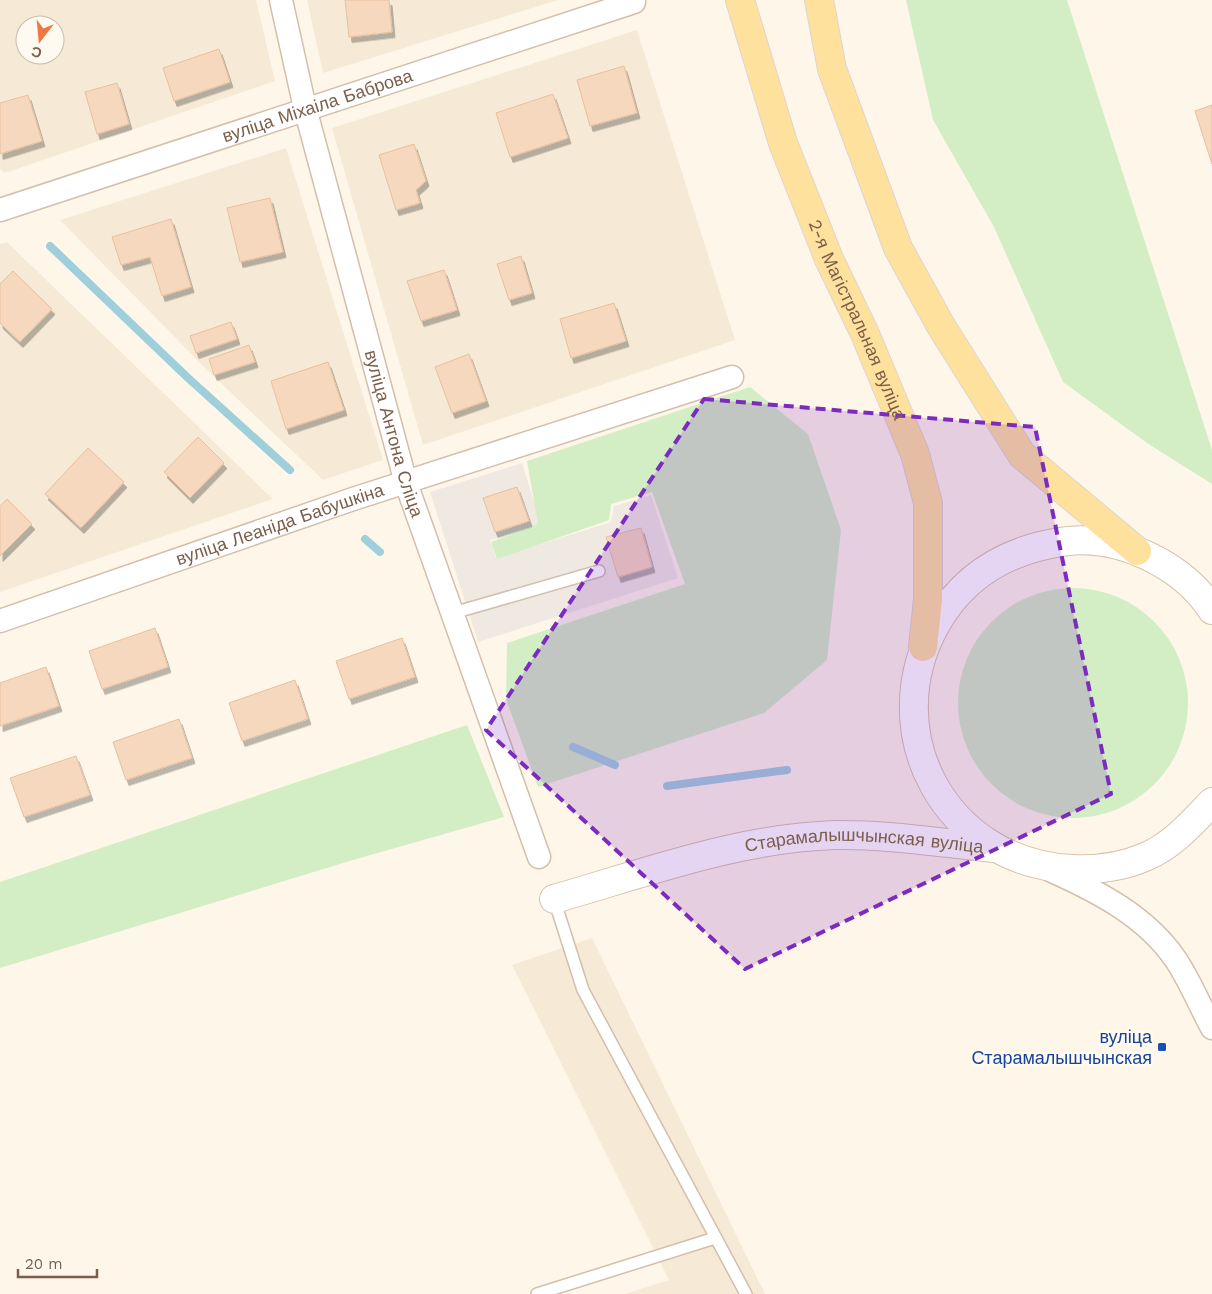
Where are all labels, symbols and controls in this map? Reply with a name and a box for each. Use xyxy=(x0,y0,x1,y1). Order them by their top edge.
north arrow xyxy=(15,15,65,65)
text: С xyxy=(29,43,43,62)
street label: вуліца Міхаіла Баброва xyxy=(219,64,416,146)
street label: 2-я Магістральная вуліца xyxy=(804,216,911,424)
street label: вуліца Антона Сліца xyxy=(361,347,429,521)
street label: вуліца Леаніда Бабушкіна xyxy=(173,479,387,569)
street label: Старамалышчынская вуліца xyxy=(743,824,985,857)
place label: вуліца Старамалышчынская xyxy=(971,1026,1153,1068)
marker: вуліца Старамалышчынская xyxy=(1156,1041,1168,1053)
scale bar xyxy=(18,1246,96,1278)
text: 20 m xyxy=(25,1255,63,1273)

